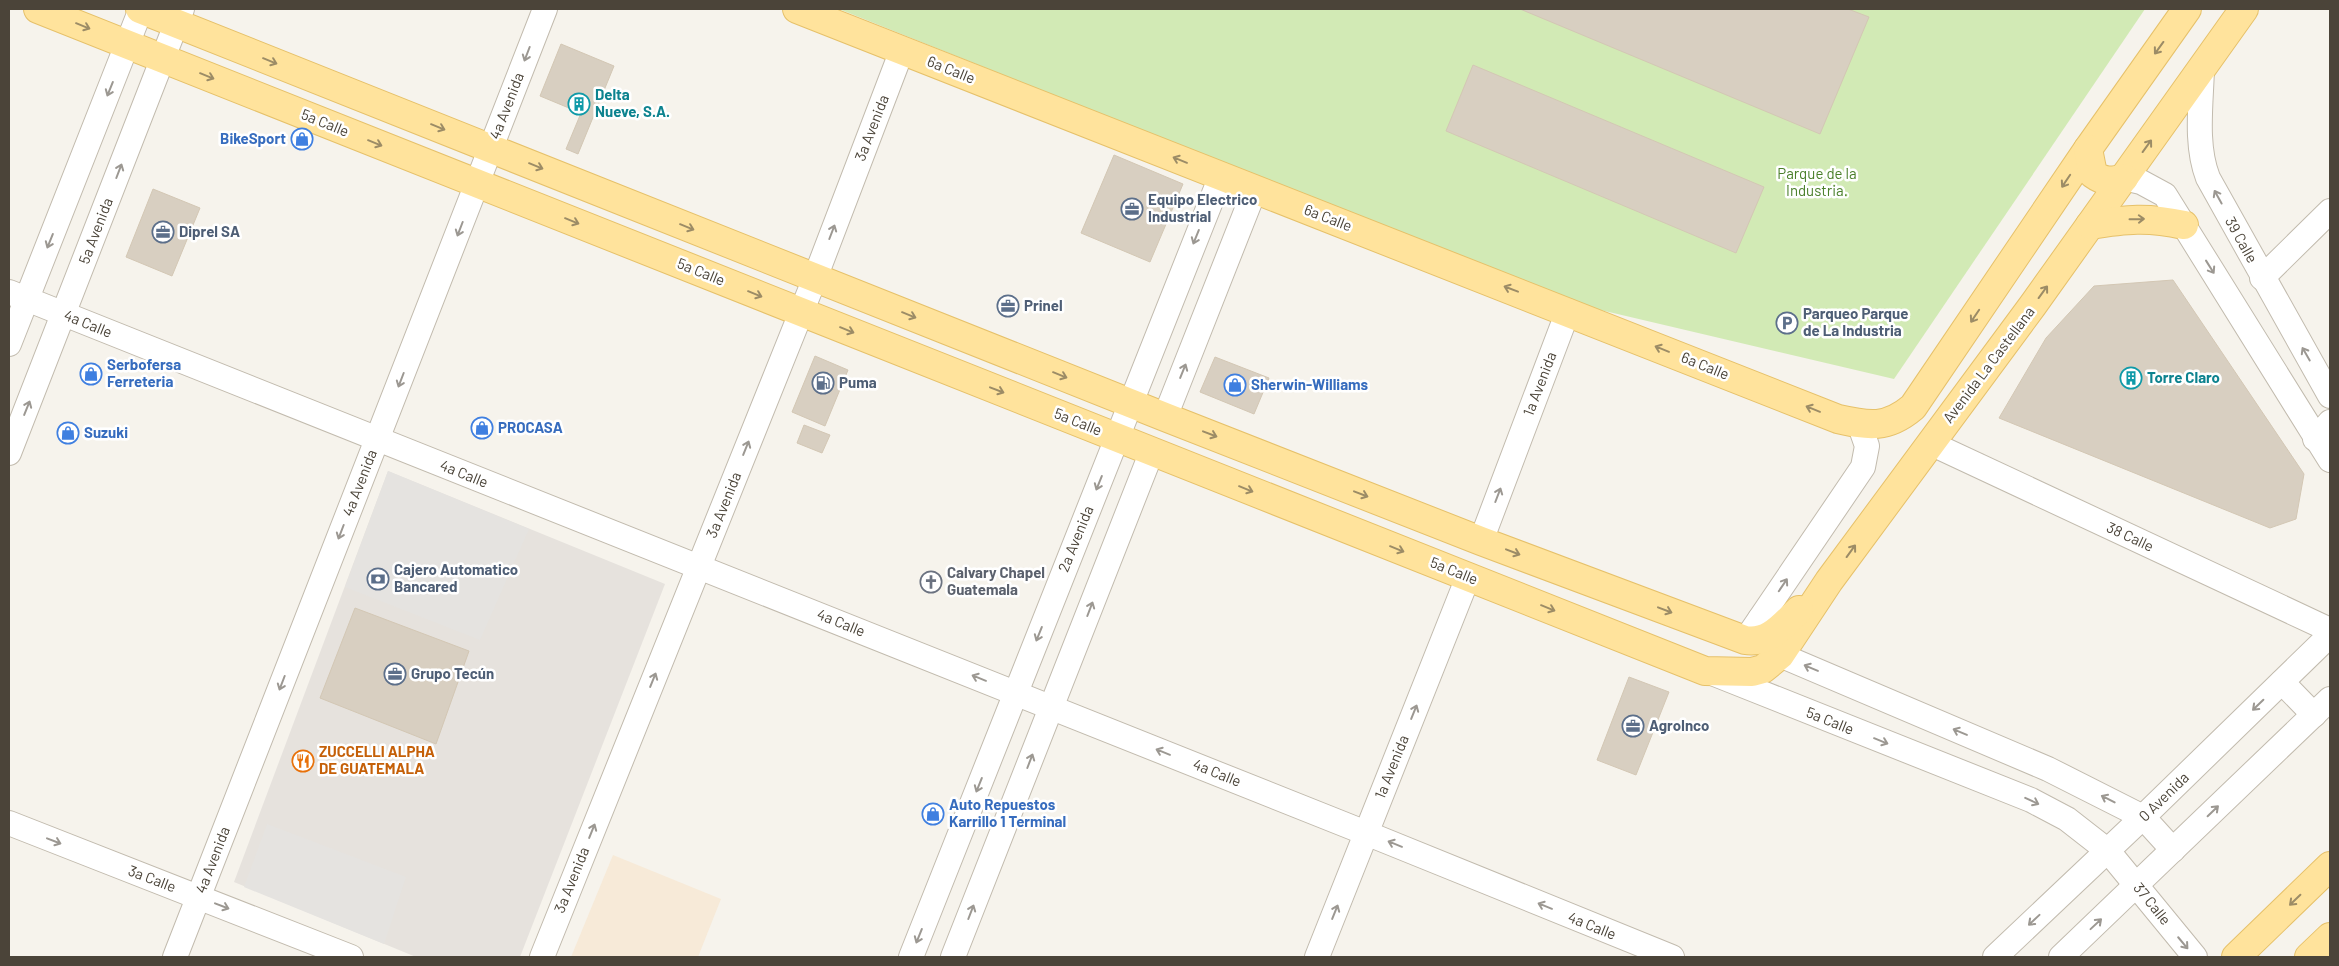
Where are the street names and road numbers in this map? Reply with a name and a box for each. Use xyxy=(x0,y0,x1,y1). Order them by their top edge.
street label: 6a Calle xyxy=(925,51,978,87)
street label: 4a Avenida xyxy=(485,70,527,142)
street label: 3a Avenida xyxy=(850,92,892,163)
street label: 5a Calle xyxy=(299,104,352,140)
street label: 5a Avenida xyxy=(74,195,116,266)
street label: 6a Calle xyxy=(1302,200,1355,234)
street label: 39 Calle xyxy=(2222,213,2262,266)
street label: 5a Calle xyxy=(675,253,728,289)
street label: Avenida La Castellana xyxy=(1939,303,2038,426)
street label: 4a Calle xyxy=(62,305,115,341)
street label: 6a Calle xyxy=(1679,347,1732,383)
street label: 1a Avenida xyxy=(1519,349,1560,418)
street label: 5a Calle xyxy=(1052,403,1105,439)
street label: 4a Avenida xyxy=(338,447,380,519)
street label: 4a Calle xyxy=(438,455,491,491)
street label: 3a Avenida xyxy=(702,469,744,540)
street label: 2a Avenida xyxy=(1054,503,1097,574)
street label: 38 Calle xyxy=(2104,517,2157,555)
street label: 5a Calle xyxy=(1428,552,1481,588)
street label: 4a Calle xyxy=(815,604,868,640)
street label: 5a Calle xyxy=(1804,702,1857,738)
street label: 1a Avenida xyxy=(1370,732,1412,801)
street label: 4a Calle xyxy=(1191,754,1244,790)
street label: 0 Avenida xyxy=(2134,768,2192,825)
street label: 4a Avenida xyxy=(191,824,233,896)
street label: 3a Avenida xyxy=(550,844,592,915)
street label: 3a Calle xyxy=(126,861,179,895)
street label: 37 Calle xyxy=(2130,879,2175,928)
street label: 4a Calle xyxy=(1566,907,1619,943)

